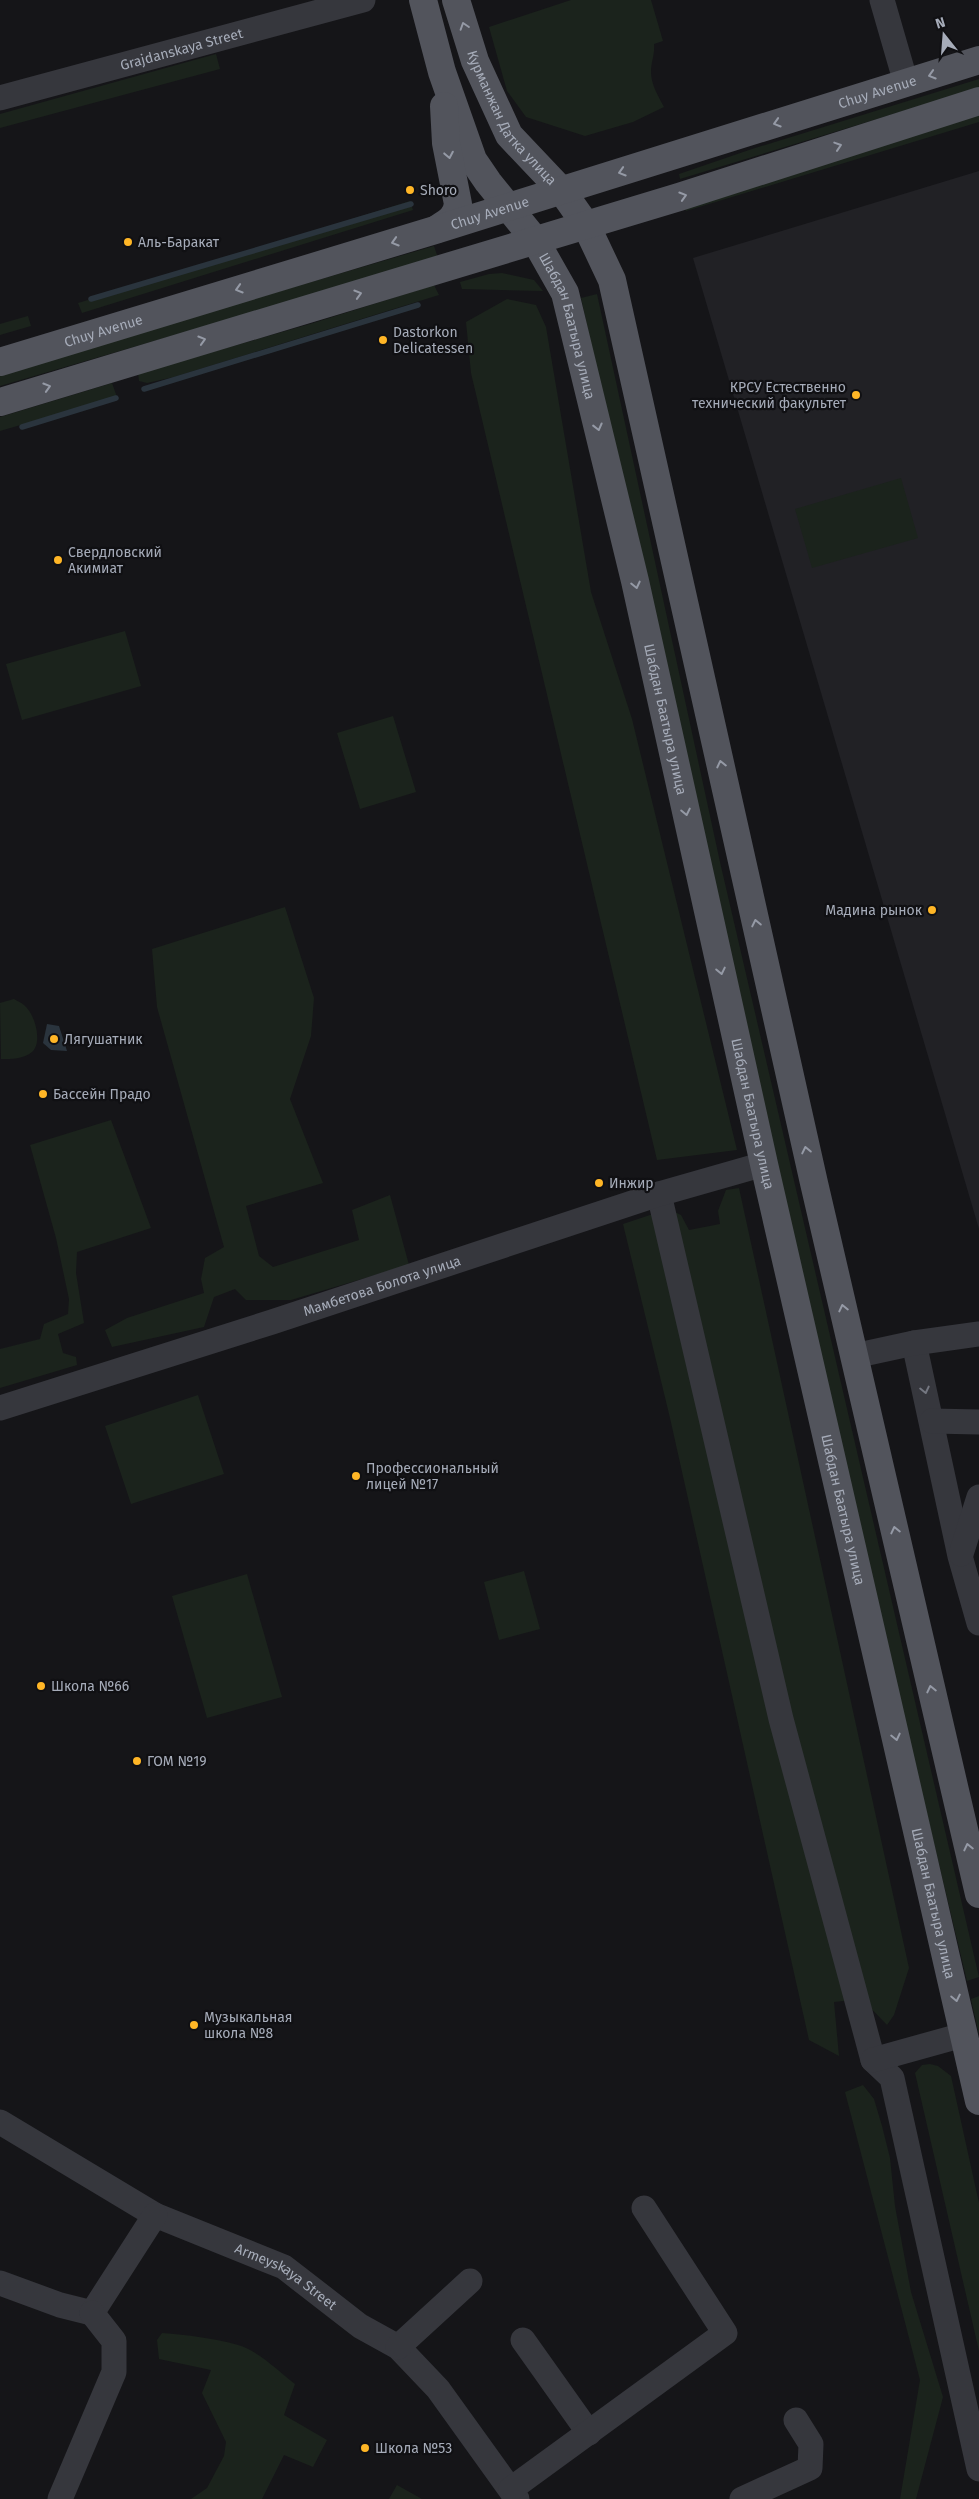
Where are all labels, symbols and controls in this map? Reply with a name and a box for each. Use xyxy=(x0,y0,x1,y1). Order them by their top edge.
north arrow xyxy=(919,10,969,60)
text: N xyxy=(933,14,947,33)
one-way arrow xyxy=(460,22,470,30)
street label: Grajdanskaya Street xyxy=(118,24,246,74)
street label: Курманжан Датка улица xyxy=(464,48,560,189)
one-way arrow xyxy=(929,69,937,79)
street label: Chuy Avenue xyxy=(836,72,919,112)
one-way arrow xyxy=(774,118,782,128)
one-way arrow xyxy=(833,142,841,152)
one-way arrow xyxy=(443,151,453,160)
one-way arrow xyxy=(619,166,627,176)
place label: Shoro xyxy=(420,182,457,199)
marker: Shoro xyxy=(404,184,416,196)
one-way arrow xyxy=(678,191,687,201)
street label: Chuy Avenue xyxy=(449,193,531,233)
place label: Аль-Баракат xyxy=(138,234,220,251)
marker: Аль-Баракат xyxy=(122,236,134,248)
one-way arrow xyxy=(391,236,400,246)
street label: Шабдан Баатыра улица xyxy=(535,250,599,401)
one-way arrow xyxy=(236,283,244,293)
one-way arrow xyxy=(354,289,362,300)
street label: Chuy Avenue xyxy=(62,311,145,351)
place label: Dastorkon Delicatessen xyxy=(393,324,473,357)
marker: Dastorkon Delicatessen xyxy=(377,334,389,346)
one-way arrow xyxy=(198,336,206,346)
place label: КРСУ Естественно технический факультет xyxy=(692,379,847,412)
one-way arrow xyxy=(42,383,50,393)
marker: КРСУ Естественно технический факультет xyxy=(850,389,862,401)
one-way arrow xyxy=(592,423,603,432)
place label: Свердловский Акимиат xyxy=(68,544,162,577)
marker: Свердловский Акимиат xyxy=(52,554,64,566)
one-way arrow xyxy=(630,581,641,589)
street label: Шабдан Баатыра улица xyxy=(641,642,691,796)
one-way arrow xyxy=(716,760,727,769)
one-way arrow xyxy=(680,808,691,816)
place label: Мадина рынок xyxy=(825,902,923,919)
marker: Мадина рынок xyxy=(926,904,938,916)
one-way arrow xyxy=(751,918,762,927)
one-way arrow xyxy=(716,966,726,975)
place label: Лягушатник xyxy=(64,1031,143,1048)
marker: Лягушатник xyxy=(48,1033,60,1045)
street label: Шабдан Баатыра улица xyxy=(728,1037,778,1191)
place label: Бассейн Прадо xyxy=(53,1086,151,1103)
marker: Бассейн Прадо xyxy=(37,1088,49,1100)
one-way arrow xyxy=(802,1145,812,1154)
place label: Инжир xyxy=(609,1175,654,1192)
marker: Инжир xyxy=(593,1177,605,1189)
street label: Мамбетова Болота улица xyxy=(301,1252,463,1320)
one-way arrow xyxy=(838,1304,849,1313)
one-way arrow xyxy=(919,1386,930,1395)
street label: Шабдан Баатыра улица xyxy=(818,1433,869,1587)
place label: Профессиональный лицей №17 xyxy=(366,1460,499,1493)
marker: Профессиональный лицей №17 xyxy=(350,1470,362,1482)
one-way arrow xyxy=(890,1526,901,1535)
place label: Школа №66 xyxy=(51,1678,129,1695)
marker: Школа №66 xyxy=(35,1680,47,1692)
one-way arrow xyxy=(926,1684,937,1693)
one-way arrow xyxy=(890,1733,901,1741)
place label: ГОМ №19 xyxy=(147,1753,207,1770)
marker: ГОМ №19 xyxy=(131,1755,143,1767)
street label: Шабдан Баатыра улица xyxy=(908,1826,959,1980)
one-way arrow xyxy=(963,1842,974,1851)
one-way arrow xyxy=(950,1993,960,2002)
place label: Музыкальная школа №8 xyxy=(204,2009,293,2042)
marker: Музыкальная школа №8 xyxy=(188,2019,200,2031)
street label: Armeyskaya Street xyxy=(232,2240,341,2314)
place label: Школа №53 xyxy=(375,2440,452,2457)
marker: Школа №53 xyxy=(359,2442,371,2454)

